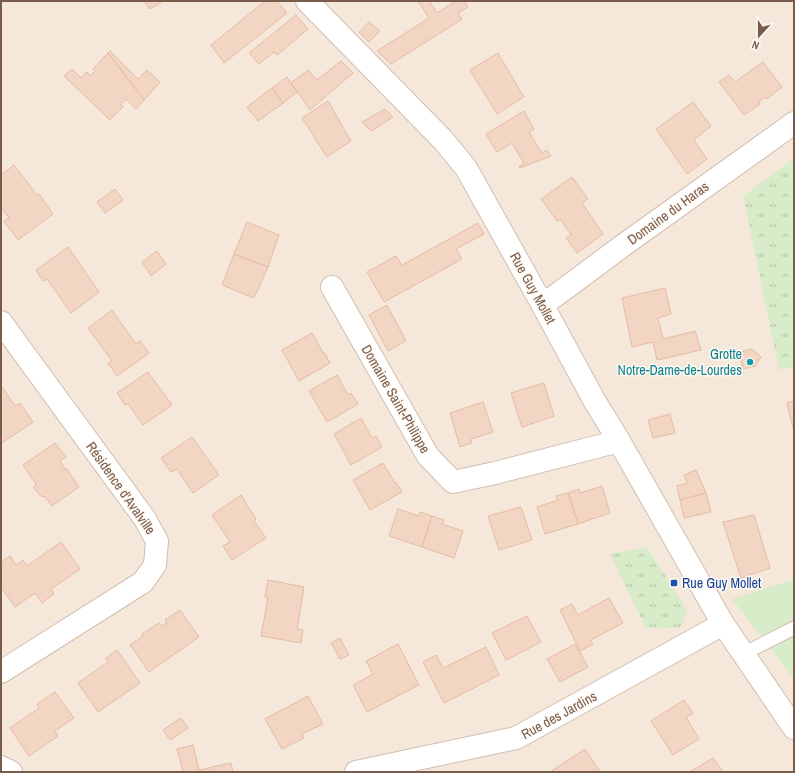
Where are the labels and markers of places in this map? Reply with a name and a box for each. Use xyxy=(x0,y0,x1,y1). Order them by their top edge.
place label: Grotte Notre-Dame-de-Lourdes xyxy=(618,345,742,379)
marker: Grotte Notre-Dame-de-Lourdes xyxy=(745,357,755,367)
place label: Rue Guy Mollet xyxy=(682,574,761,592)
marker: Rue Guy Mollet xyxy=(669,578,679,588)

